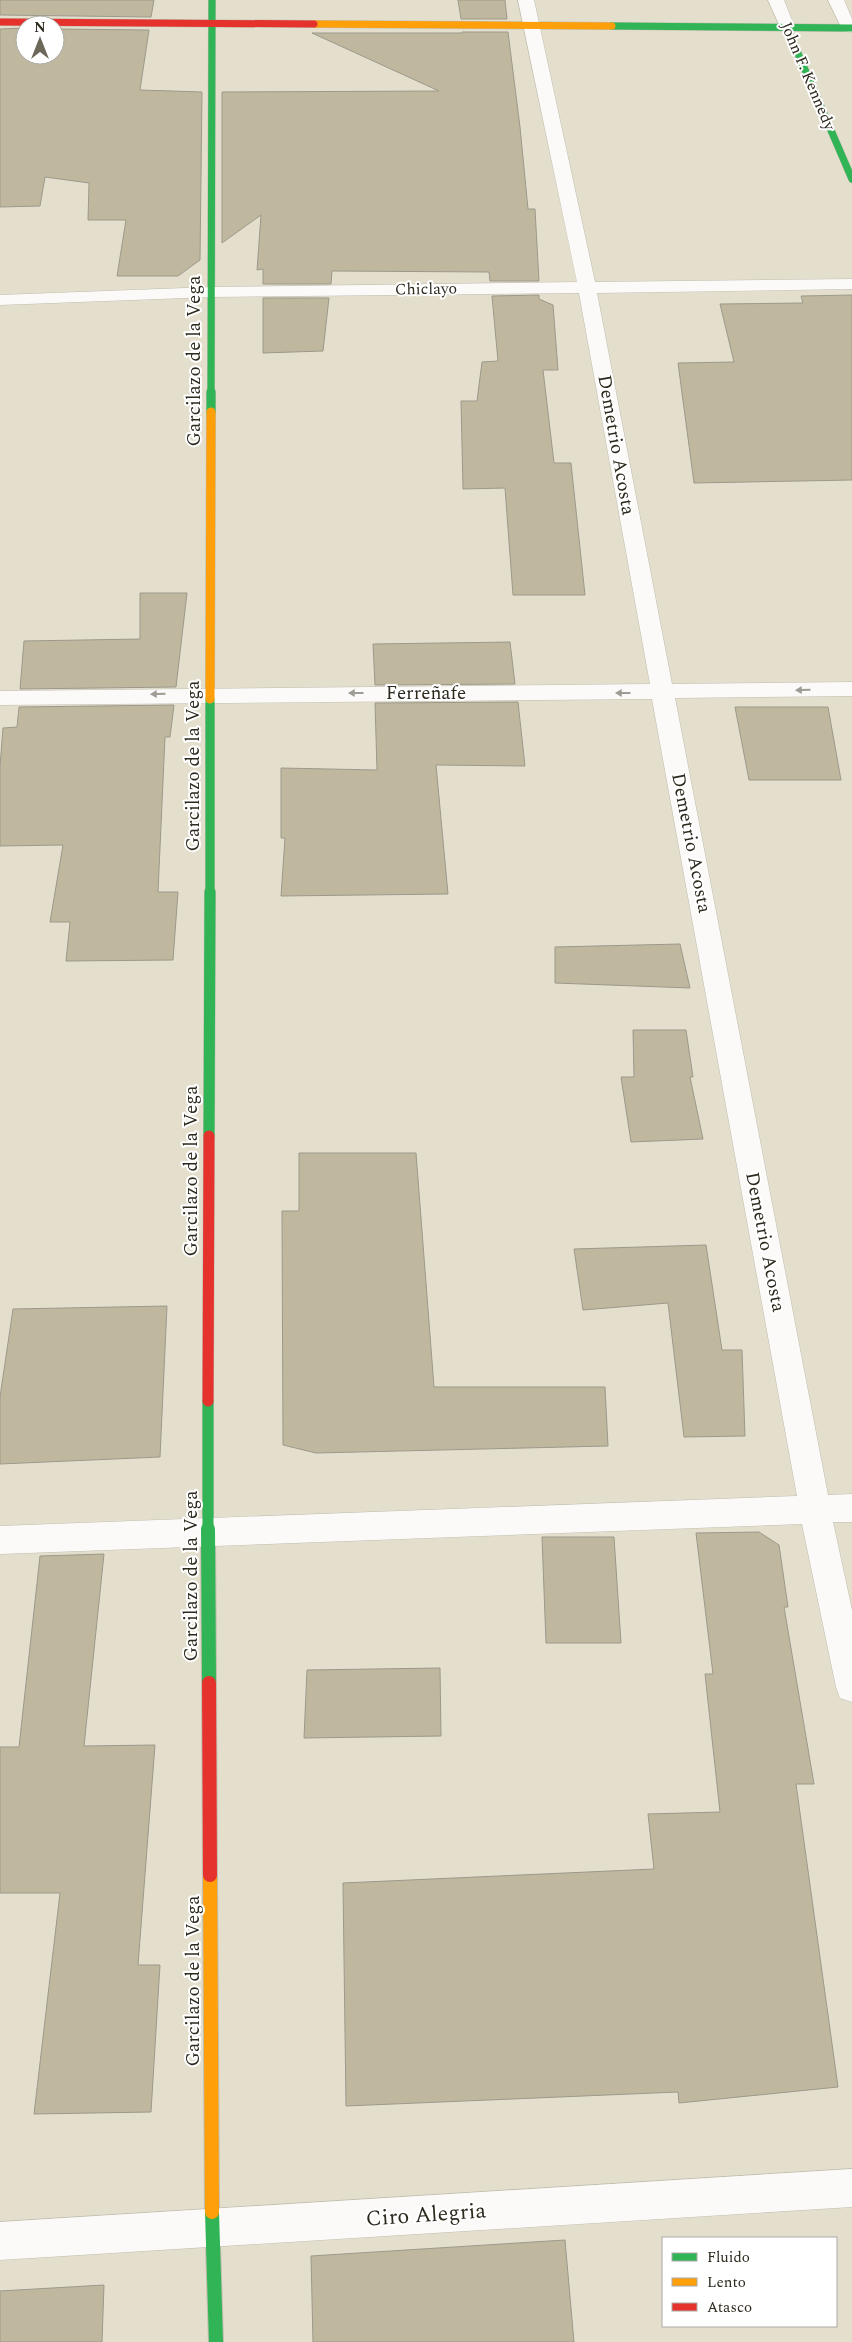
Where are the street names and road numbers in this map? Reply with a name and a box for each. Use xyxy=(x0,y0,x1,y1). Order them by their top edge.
street label: John F. Kennedy xyxy=(774,18,842,135)
street label: Garcilazo de la Vega xyxy=(180,275,209,447)
street label: Chiclayo xyxy=(395,276,457,302)
street label: Demetrio Acosta xyxy=(589,372,643,518)
street label: Ferreñafe xyxy=(386,679,466,708)
street label: Garcilazo de la Vega xyxy=(179,680,208,852)
street label: Demetrio Acosta xyxy=(663,770,719,916)
street label: Garcilazo de la Vega xyxy=(177,1085,206,1257)
street label: Demetrio Acosta xyxy=(737,1169,793,1315)
street label: Garcilazo de la Vega xyxy=(177,1490,206,1662)
street label: Garcilazo de la Vega xyxy=(179,1895,208,2067)
street label: Ciro Alegria xyxy=(365,2194,488,2236)

